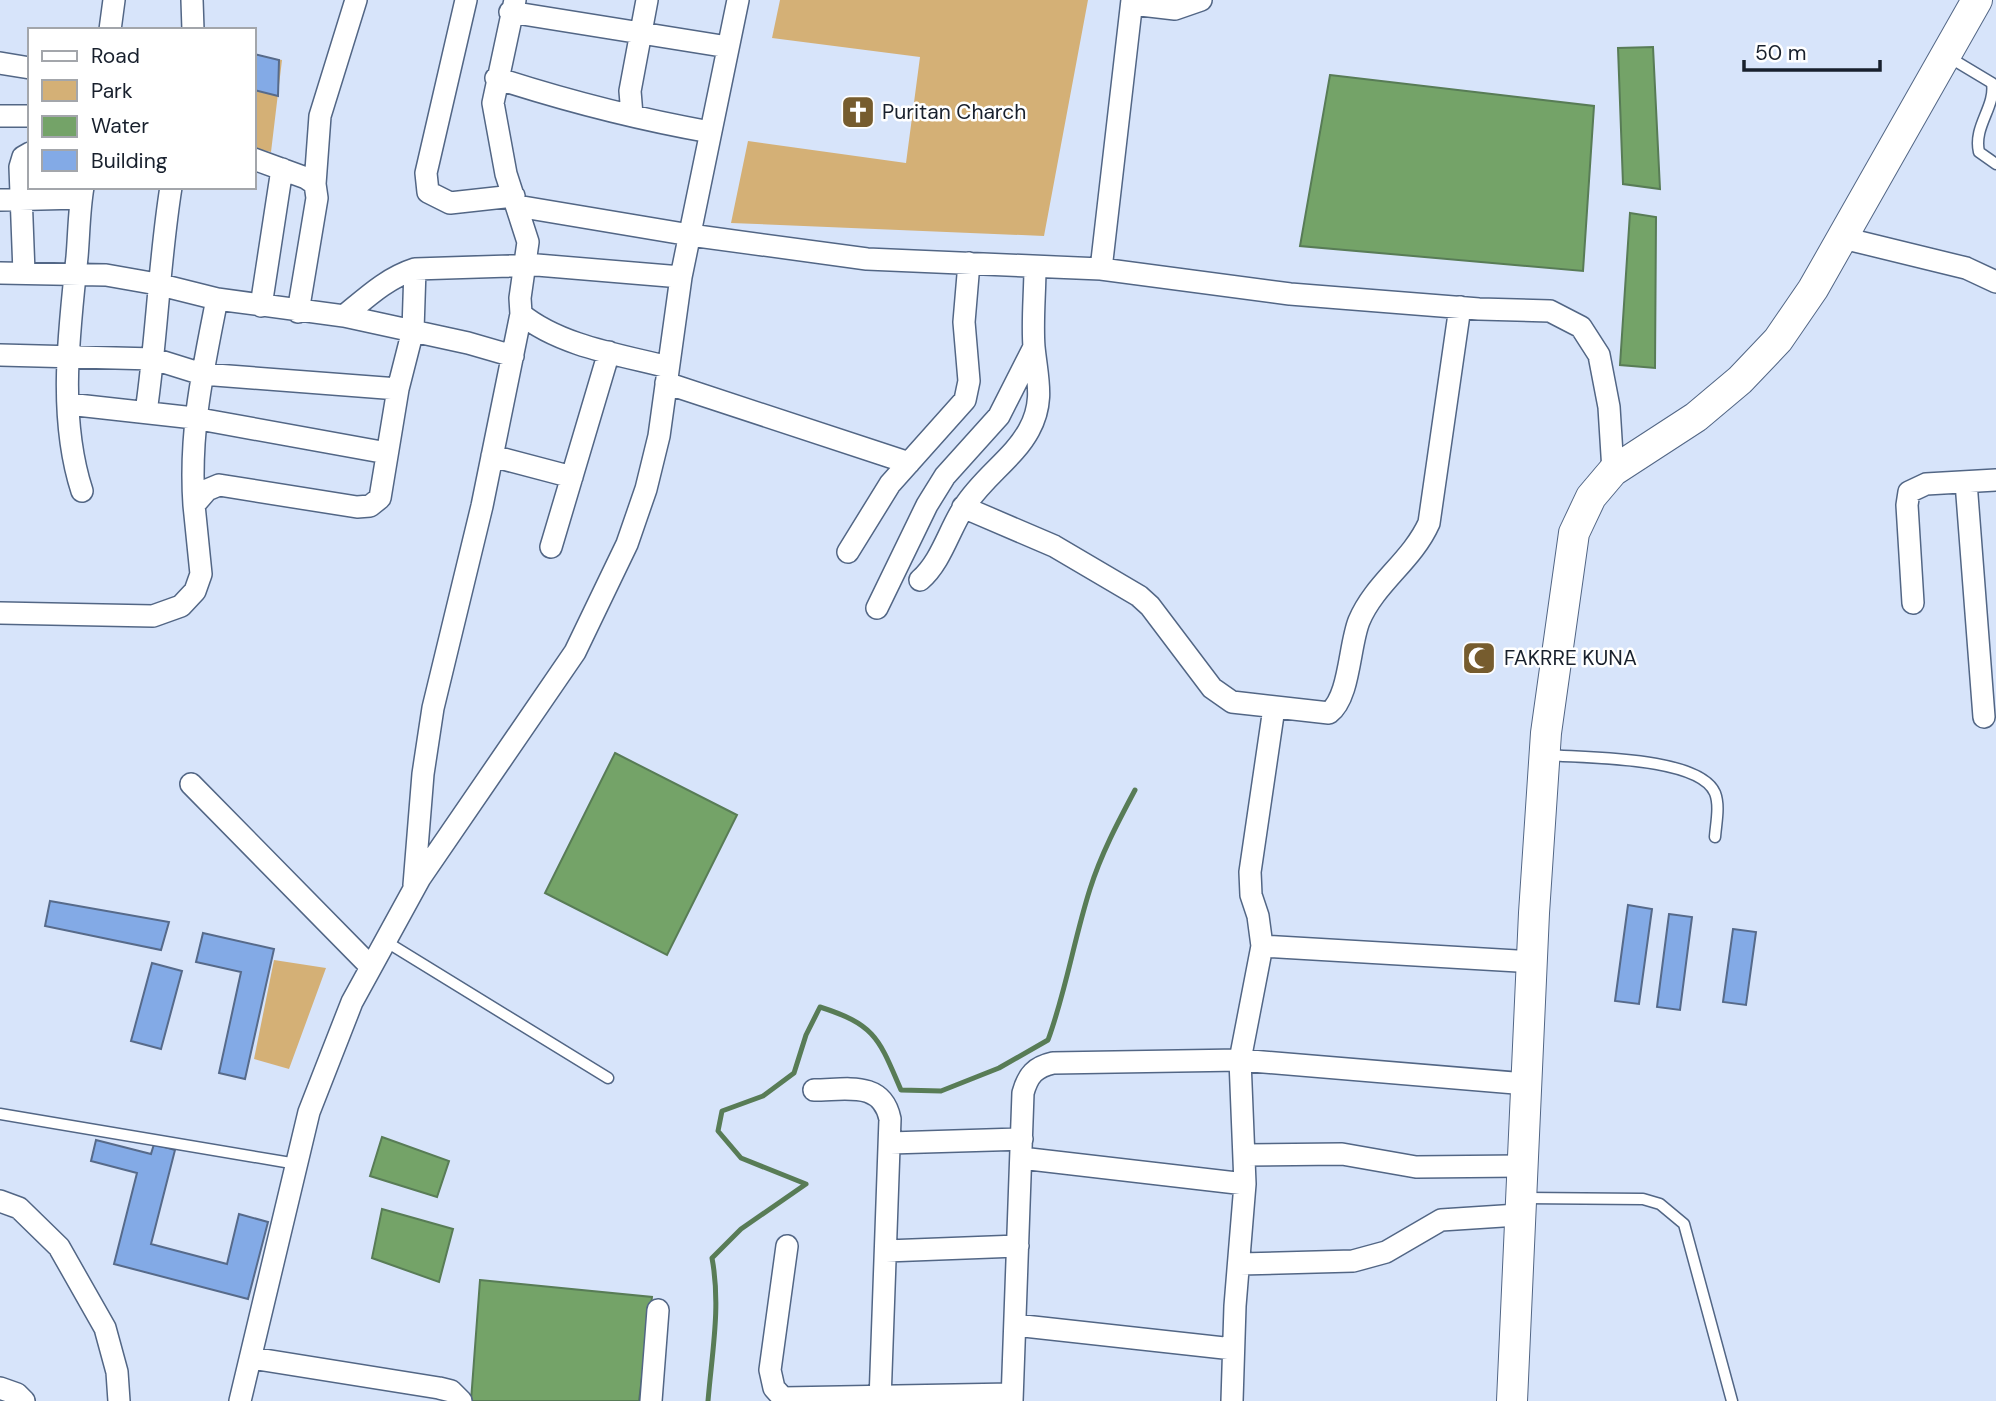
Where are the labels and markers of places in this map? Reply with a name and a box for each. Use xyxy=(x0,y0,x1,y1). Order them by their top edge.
church icon: Puritan Charch xyxy=(839,93,877,131)
place label: Puritan Charch xyxy=(882,98,1026,126)
mosque icon: FAKRRE KUNA xyxy=(1460,639,1498,677)
place label: FAKRRE KUNA xyxy=(1504,644,1637,672)

